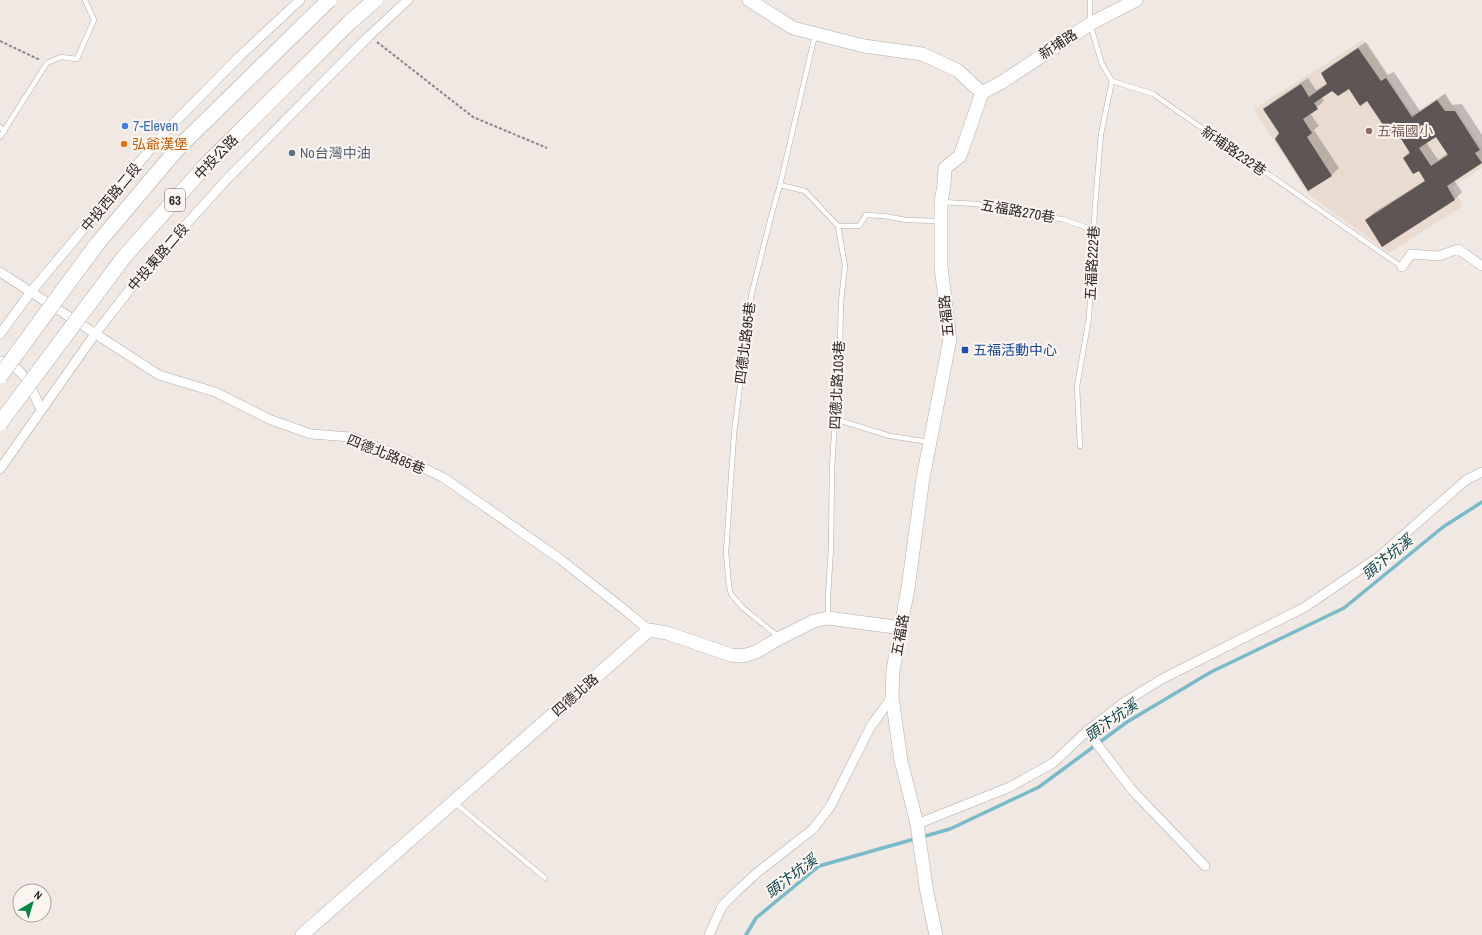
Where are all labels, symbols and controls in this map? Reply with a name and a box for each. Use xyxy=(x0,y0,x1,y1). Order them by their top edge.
street label: 新埔路 xyxy=(1035,25,1081,63)
place label: 7-Eleven xyxy=(133,117,178,135)
marker: 7-Eleven xyxy=(120,121,130,131)
street label: 新埔路232巷 xyxy=(1198,122,1270,180)
place label: 五福國小 xyxy=(1377,122,1433,140)
marker: 五福國小 xyxy=(1364,126,1374,136)
street label: 中投公路 xyxy=(190,131,242,183)
place label: 弘爺漢堡 xyxy=(132,135,188,153)
marker: 弘爺漢堡 xyxy=(119,139,129,149)
place label: No台灣中油 xyxy=(300,144,371,162)
marker: No台灣中油 xyxy=(287,148,297,158)
street label: 中投西路二段 xyxy=(77,159,145,235)
road number: 63 xyxy=(165,189,185,211)
street label: 五福路270巷 xyxy=(979,196,1057,226)
street label: 中投東路二段 xyxy=(124,219,192,295)
street label: 五福路222巷 xyxy=(1081,225,1103,301)
street label: 五福路 xyxy=(935,294,957,338)
street label: 四德北路95巷 xyxy=(731,301,759,385)
street label: 四德北路103巷 xyxy=(826,340,848,430)
place label: 五福活動中心 xyxy=(973,341,1057,359)
marker: 五福活動中心 xyxy=(960,345,970,355)
street label: 四德北路85巷 xyxy=(344,430,428,478)
water label: 頭汴坑溪 xyxy=(1357,529,1418,584)
street label: 五福路 xyxy=(887,613,913,657)
street label: 四德北路 xyxy=(548,670,602,720)
water label: 頭汴坑溪 xyxy=(1080,693,1143,746)
water label: 頭汴坑溪 xyxy=(761,848,823,902)
north arrow xyxy=(12,883,52,923)
text: N xyxy=(31,888,45,903)

